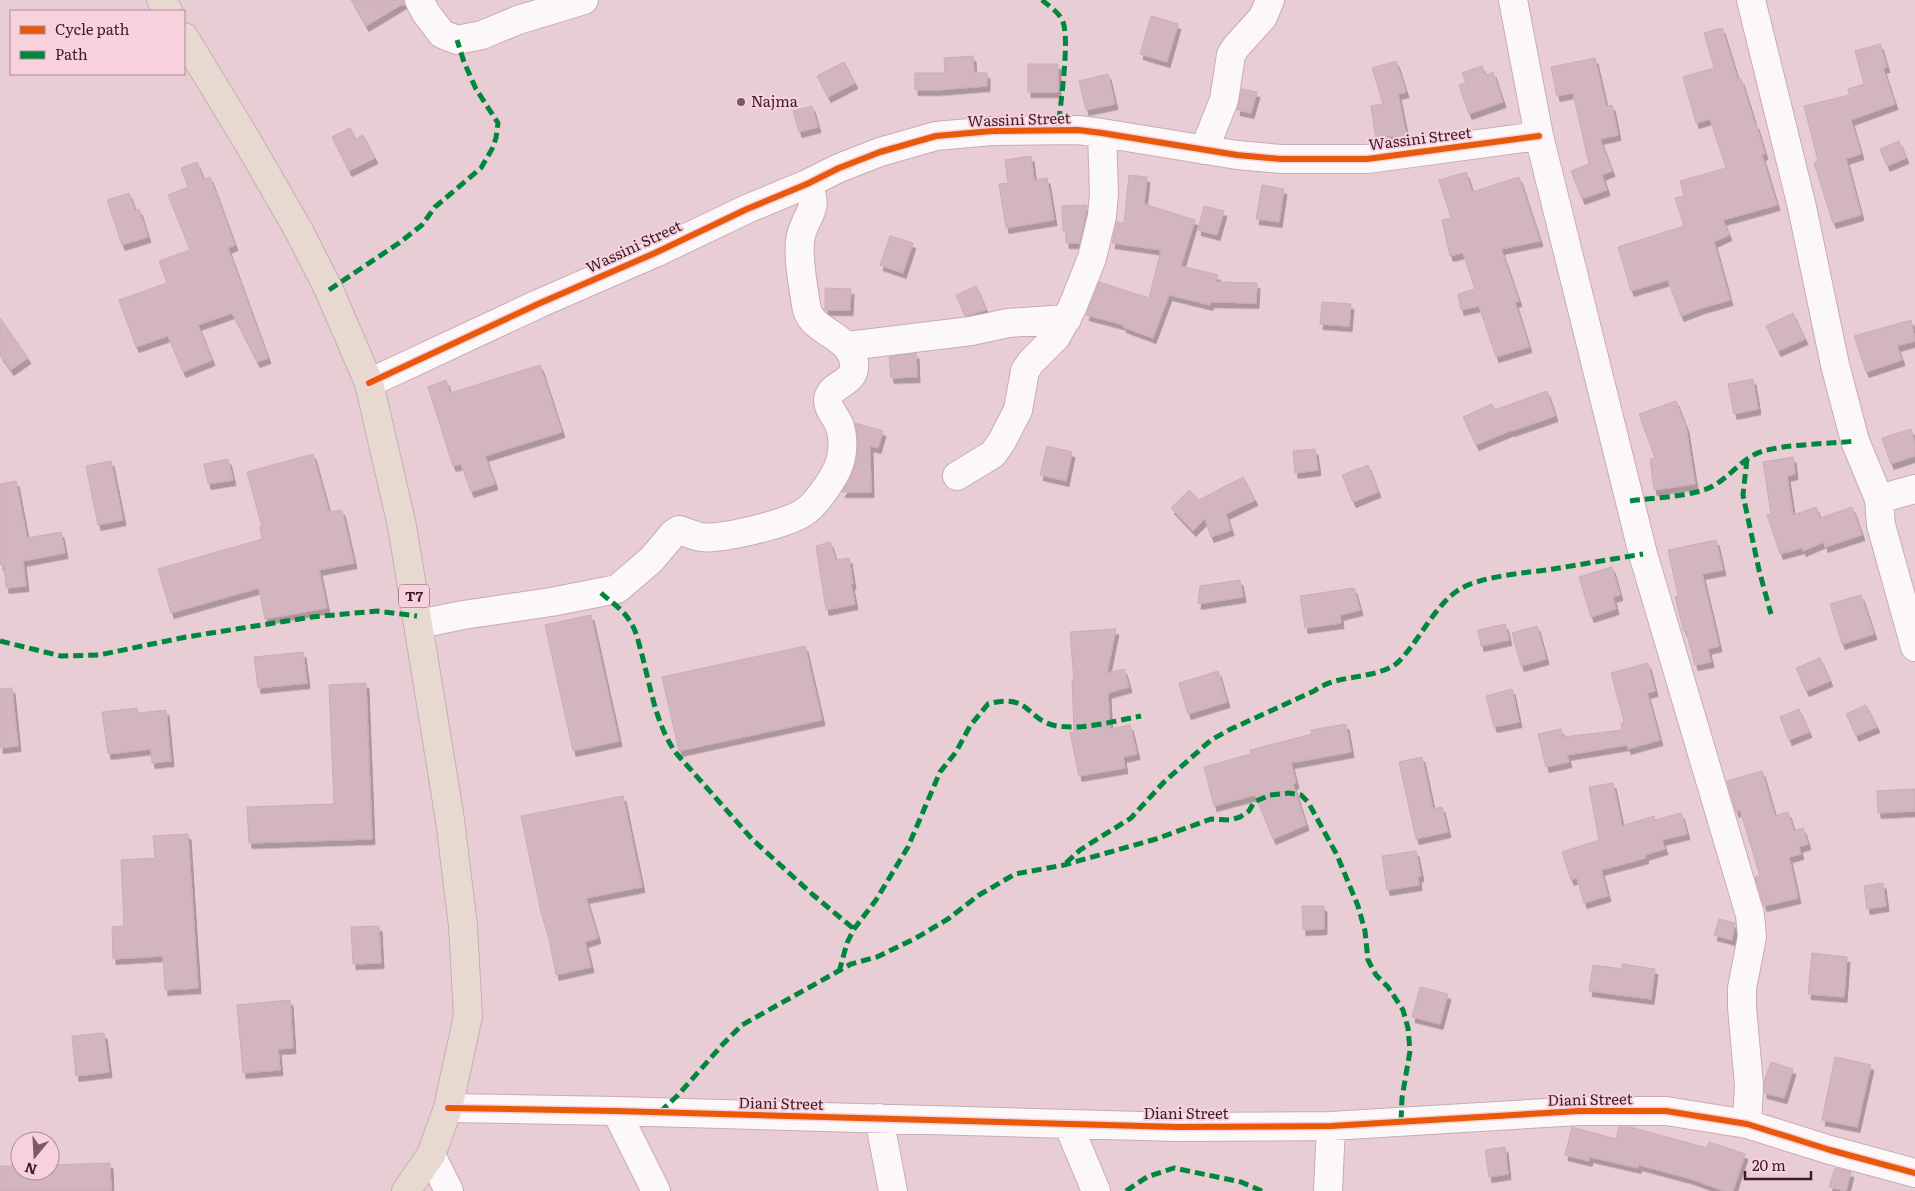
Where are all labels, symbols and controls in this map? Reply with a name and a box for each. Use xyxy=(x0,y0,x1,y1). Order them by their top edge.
legend xyxy=(10,10,185,75)
text: Cycle path xyxy=(55,17,130,40)
text: Path xyxy=(55,42,88,65)
place label: Najma xyxy=(751,89,799,112)
marker: Najma xyxy=(735,96,747,108)
street label: Wassini Street xyxy=(967,105,1071,132)
street label: Wassini Street xyxy=(1367,120,1473,155)
street label: Wassini Street xyxy=(582,213,685,278)
road number: T7 xyxy=(399,584,429,608)
street label: Diani Street xyxy=(1547,1086,1633,1111)
street label: Diani Street xyxy=(738,1090,824,1115)
street label: Diani Street xyxy=(1143,1101,1229,1124)
north arrow xyxy=(10,1131,60,1181)
scale bar xyxy=(1745,1148,1811,1180)
text: 20 m xyxy=(1752,1153,1786,1176)
text: N xyxy=(22,1158,39,1181)

